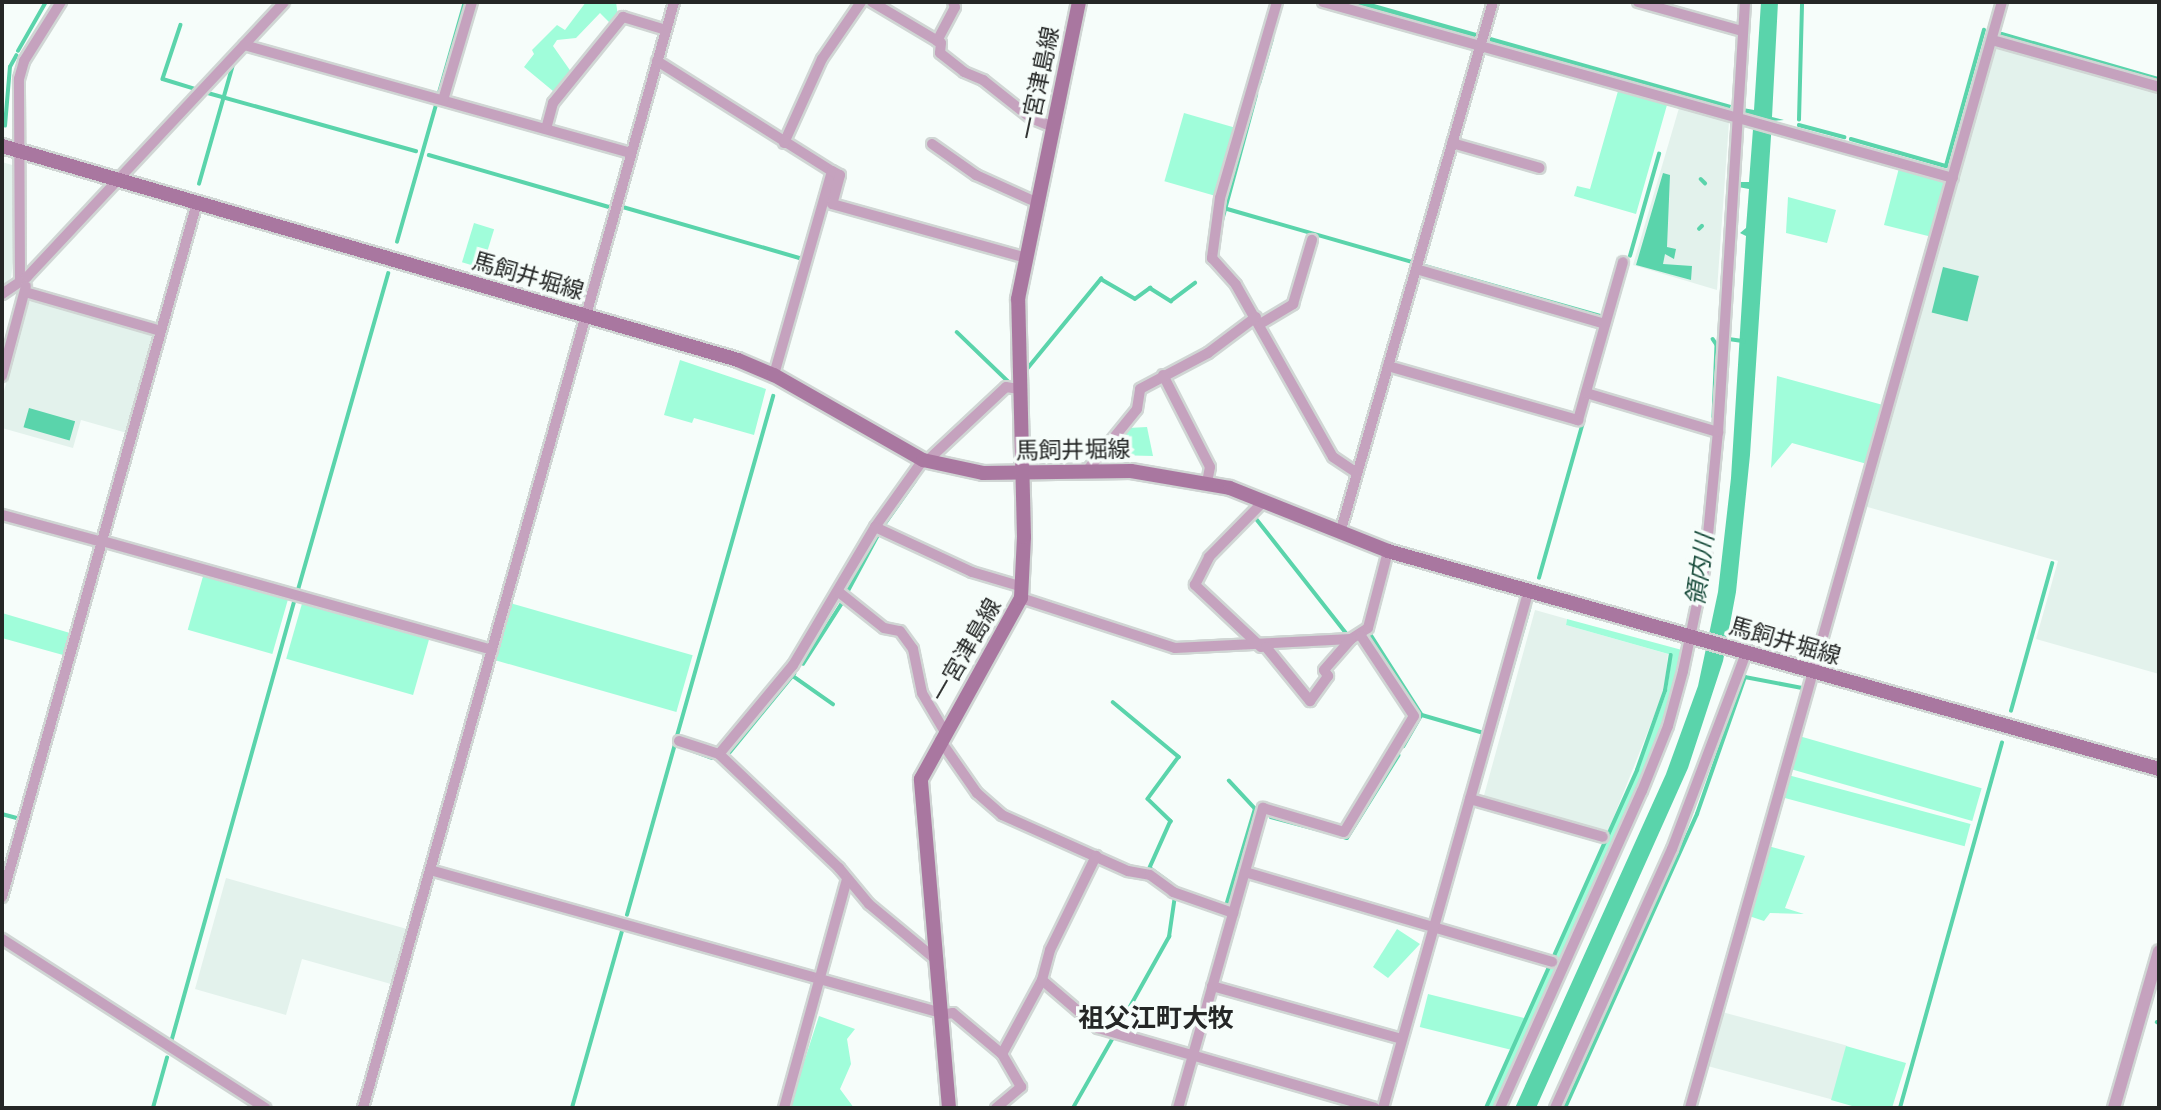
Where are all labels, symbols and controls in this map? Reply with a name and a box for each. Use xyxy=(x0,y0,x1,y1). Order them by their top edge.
street label: 一宮津島線 xyxy=(1014,24,1064,142)
street label: 馬飼井堀線 xyxy=(469,247,587,305)
street label: 馬飼井堀線 xyxy=(1015,435,1131,465)
water label: 領内川 xyxy=(1682,532,1720,608)
street label: 一宮津島線 xyxy=(925,593,1007,707)
street label: 馬飼井堀線 xyxy=(1726,612,1844,670)
district label: 祖父江町大牧 xyxy=(1078,1003,1234,1035)

